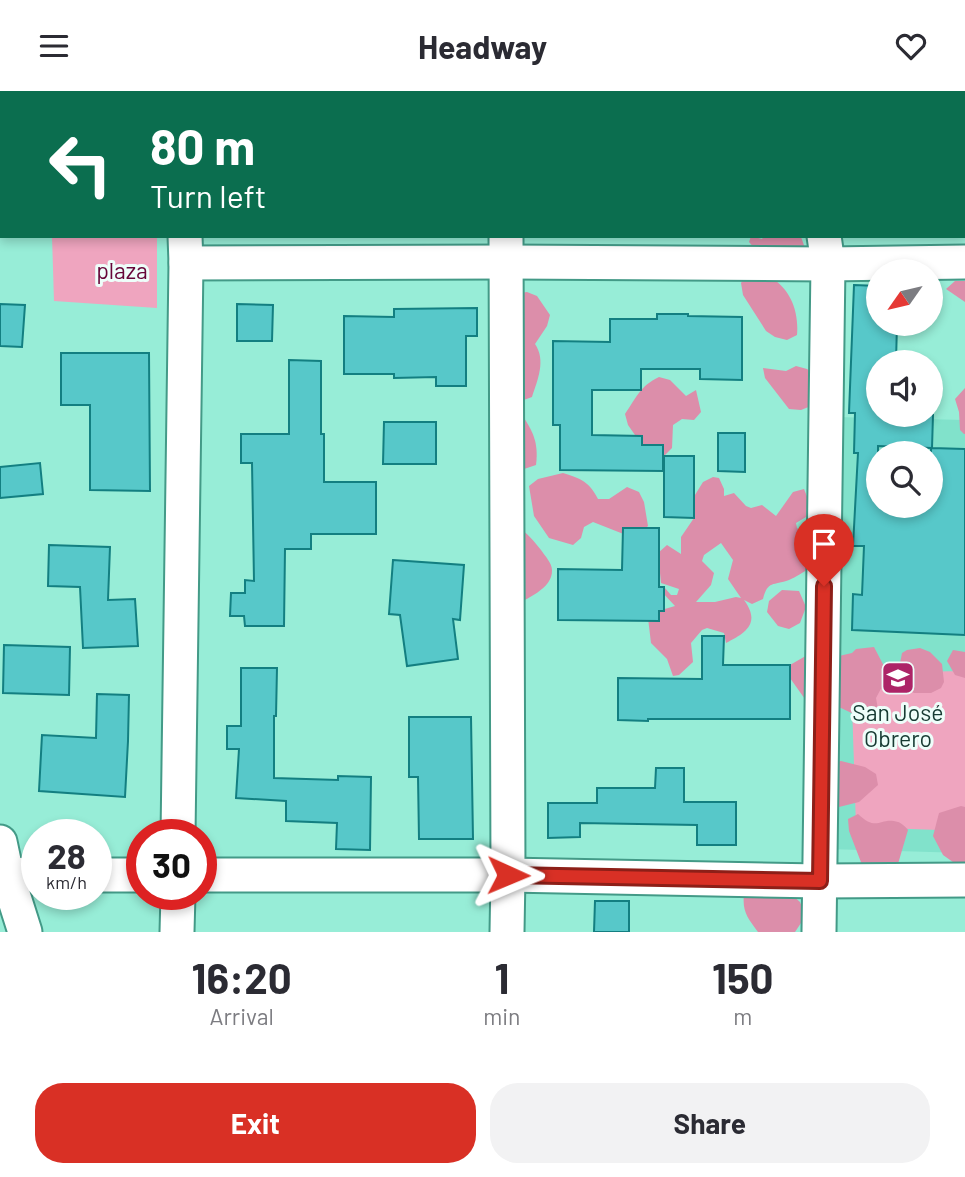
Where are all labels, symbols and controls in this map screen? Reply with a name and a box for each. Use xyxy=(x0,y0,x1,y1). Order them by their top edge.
icon: menu xyxy=(35,27,73,65)
text: Headway xyxy=(418,27,547,65)
icon: heart xyxy=(892,27,930,65)
text: 80 m xyxy=(150,116,255,175)
icon: left xyxy=(35,119,126,210)
text: Turn left xyxy=(150,176,267,214)
park label: plaza xyxy=(96,256,148,284)
north arrow xyxy=(866,259,943,336)
map controls xyxy=(866,259,943,518)
button: sound xyxy=(866,350,943,427)
button: search xyxy=(866,441,943,518)
pin xyxy=(794,514,854,586)
icon: arrive xyxy=(805,525,843,563)
school or university icon: San José Obrero xyxy=(879,659,917,697)
place label: San José Obrero xyxy=(852,698,944,752)
speed limit sign: 30 xyxy=(126,819,217,910)
text: 28 xyxy=(47,834,86,876)
position arrow xyxy=(471,838,545,912)
text: km/h xyxy=(46,871,87,893)
text: 16:20 xyxy=(192,952,292,1002)
text: 1 xyxy=(494,952,509,1002)
text: 150 xyxy=(712,952,773,1002)
text: Arrival xyxy=(209,1002,274,1030)
text: min xyxy=(483,1002,521,1030)
text: m xyxy=(733,1002,752,1030)
button: Exit xyxy=(35,1083,476,1163)
button: Share xyxy=(490,1083,930,1163)

